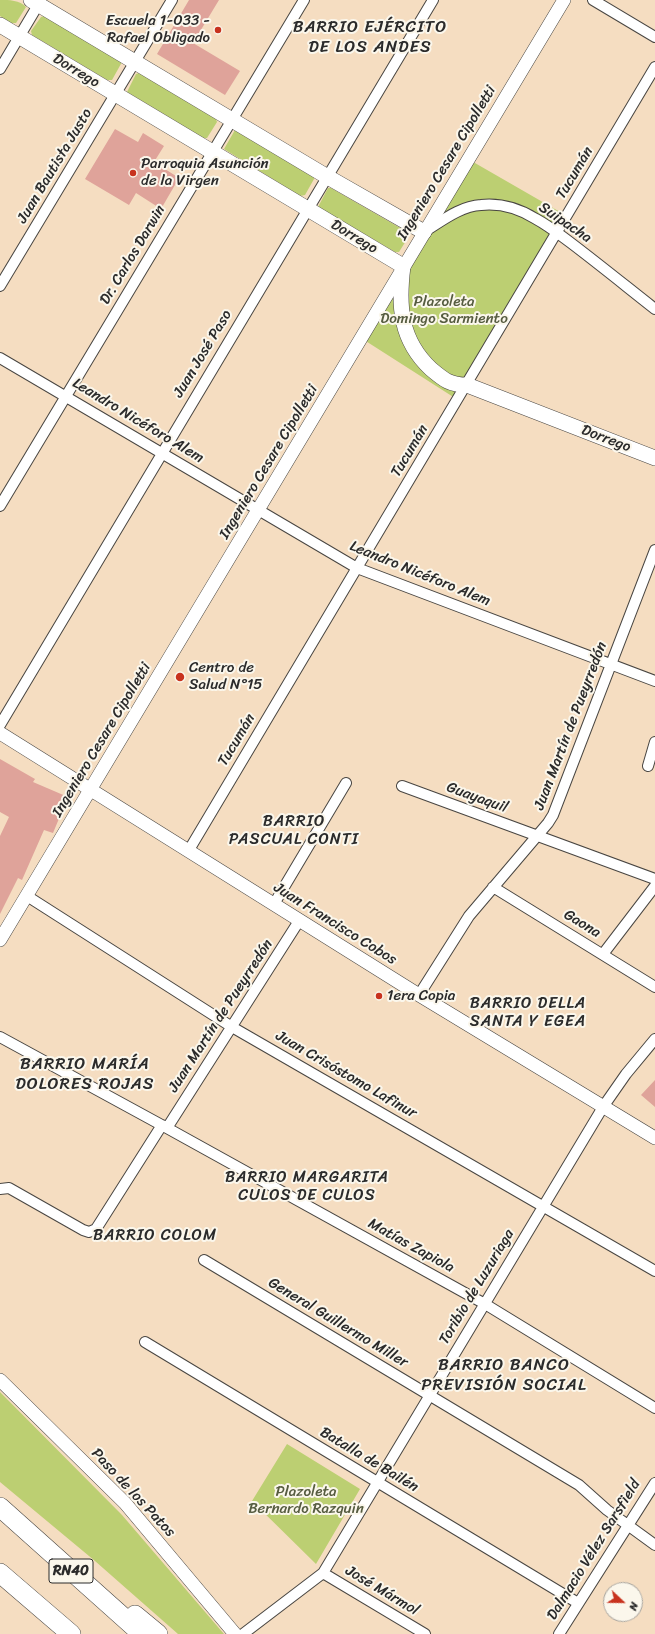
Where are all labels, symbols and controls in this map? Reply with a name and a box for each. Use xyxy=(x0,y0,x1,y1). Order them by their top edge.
place label: Escuela 1-033 - Rafael Obligado xyxy=(106,12,210,47)
district label: BARRIO EJÉRCITO DE LOS ANDES xyxy=(294,18,446,58)
marker: Escuela 1-033 - Rafael Obligado xyxy=(213,25,223,35)
street label: Dorrego xyxy=(49,50,103,92)
street label: Ingeniero Cesare Cipolletti xyxy=(394,83,500,243)
street label: Juan Bautista Justo xyxy=(14,105,96,227)
street label: Tucumán xyxy=(552,144,598,202)
place label: Parroquia Asunción de la Virgen xyxy=(141,155,269,190)
marker: Parroquia Asunción de la Virgen xyxy=(128,168,138,178)
street label: Suipacha xyxy=(535,199,595,247)
street label: Dr. Carlos Darwin xyxy=(96,202,170,308)
street label: Dorrego xyxy=(327,216,381,258)
park label: Plazoleta Domingo Sarmiento xyxy=(380,293,508,328)
street label: Juan José Paso xyxy=(170,307,236,401)
street label: Leandro Nicéforo Alem xyxy=(69,375,207,467)
street label: Ingeniero Cesare Cipolletti xyxy=(216,382,322,542)
street label: Dorrego xyxy=(579,421,633,457)
street label: Tucumán xyxy=(387,422,433,480)
street label: Leandro Nicéforo Alem xyxy=(347,538,493,610)
street label: Juan Martín de Pueyrredón xyxy=(531,639,611,813)
place label: Centro de Salud N°15 xyxy=(189,659,262,694)
street label: Ingeniero Cesare Cipolletti xyxy=(49,660,155,820)
marker: Centro de Salud N°15 xyxy=(174,671,186,683)
street label: Tucumán xyxy=(214,711,260,769)
street label: Guayaquil xyxy=(444,779,510,817)
district label: BARRIO PASCUAL CONTI xyxy=(230,812,358,850)
street label: Juan Francisco Cobos xyxy=(270,879,400,969)
street label: Gaona xyxy=(560,906,604,942)
street label: Juan Martín de Pueyrredón xyxy=(165,936,277,1096)
place label: 1era Copia xyxy=(387,987,455,1005)
marker: 1era Copia xyxy=(374,991,384,1001)
district label: BARRIO DELLA SANTA Y EGEA xyxy=(470,994,586,1032)
street label: Juan Crisóstomo Lafinur xyxy=(272,1027,420,1123)
district label: BARRIO MARÍA DOLORES ROJAS xyxy=(16,1055,154,1095)
district label: BARRIO MARGARITA CULOS DE CULOS xyxy=(227,1168,387,1206)
street label: Matías Zapiola xyxy=(365,1215,457,1277)
district label: BARRIO COLOM xyxy=(94,1226,216,1246)
street label: Toribio de Luzuriaga xyxy=(436,1226,518,1348)
street label: General Guillermo Miller xyxy=(265,1274,411,1372)
district label: BARRIO BANCO PREVISIÓN SOCIAL xyxy=(423,1356,585,1396)
street label: Batalla de Bailén xyxy=(316,1424,422,1496)
street label: Paso de los Patos xyxy=(87,1445,179,1541)
street label: Dalmacio Vélez Sarsfield xyxy=(543,1476,645,1624)
park label: Plazoleta Bernardo Razquin xyxy=(248,1483,364,1518)
road number: RN40 xyxy=(49,1559,93,1583)
street label: José Mármol xyxy=(342,1562,422,1620)
north arrow xyxy=(603,1582,643,1622)
text: N xyxy=(623,1599,644,1613)

